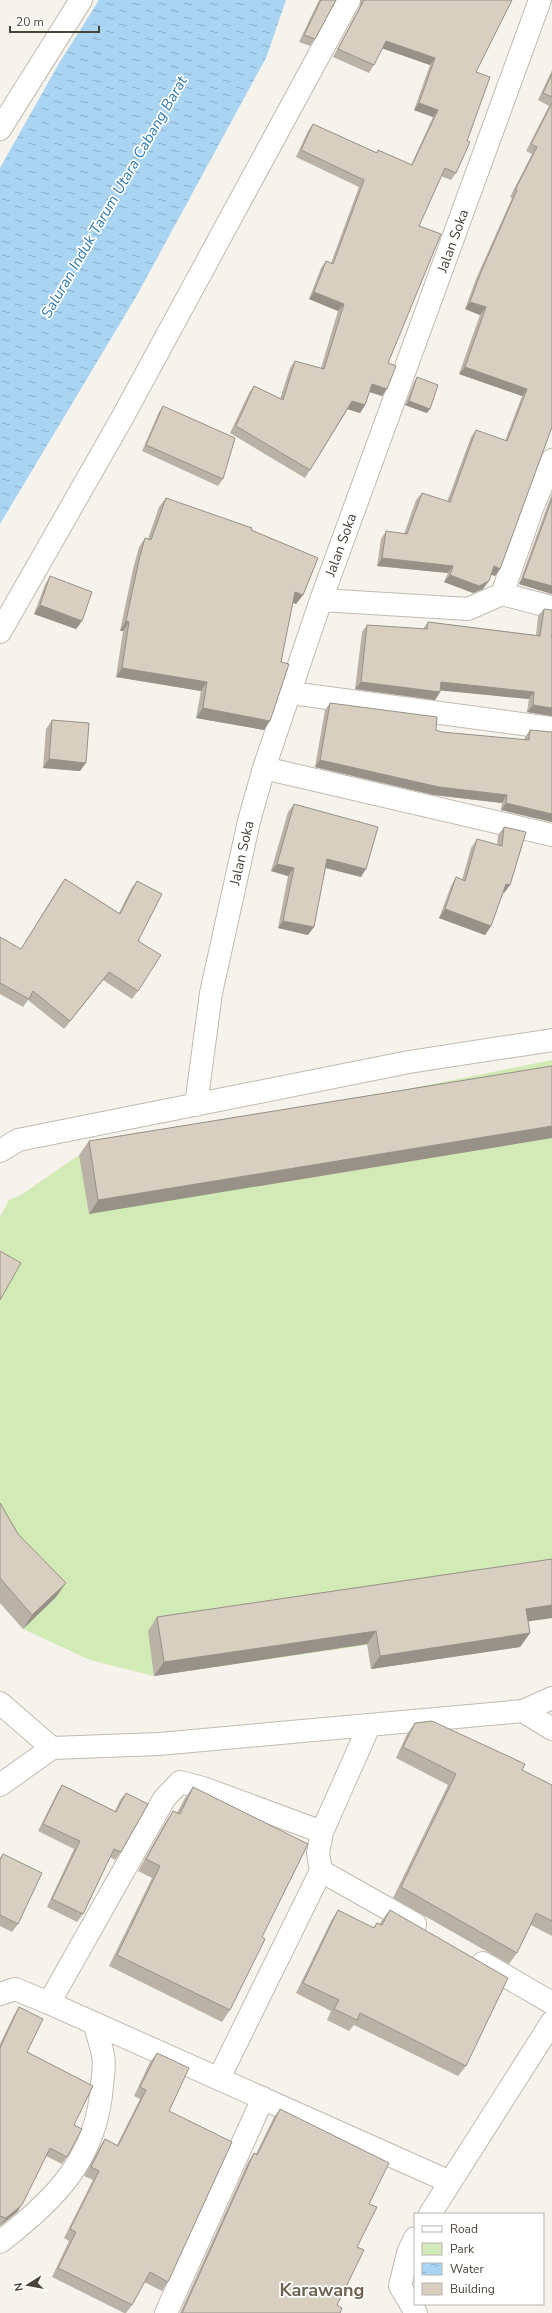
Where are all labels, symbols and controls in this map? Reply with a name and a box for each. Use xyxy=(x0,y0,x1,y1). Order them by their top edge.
scale bar xyxy=(10,8,99,34)
text: 20 m xyxy=(16,14,44,30)
water label: Saluran Induk Tarum Utara Cabang Barat xyxy=(36,72,192,322)
street label: Jalan Soka xyxy=(432,207,473,276)
street label: Jalan Soka xyxy=(320,511,361,580)
street label: Jalan Soka xyxy=(225,819,259,888)
legend xyxy=(414,2213,544,2305)
text: Road xyxy=(450,2221,478,2237)
text: Park xyxy=(450,2241,475,2257)
text: Water xyxy=(450,2261,484,2277)
north arrow xyxy=(8,2265,48,2305)
district label: Karawang xyxy=(280,2278,364,2302)
text: N xyxy=(11,2281,27,2292)
text: Building xyxy=(450,2281,495,2297)

